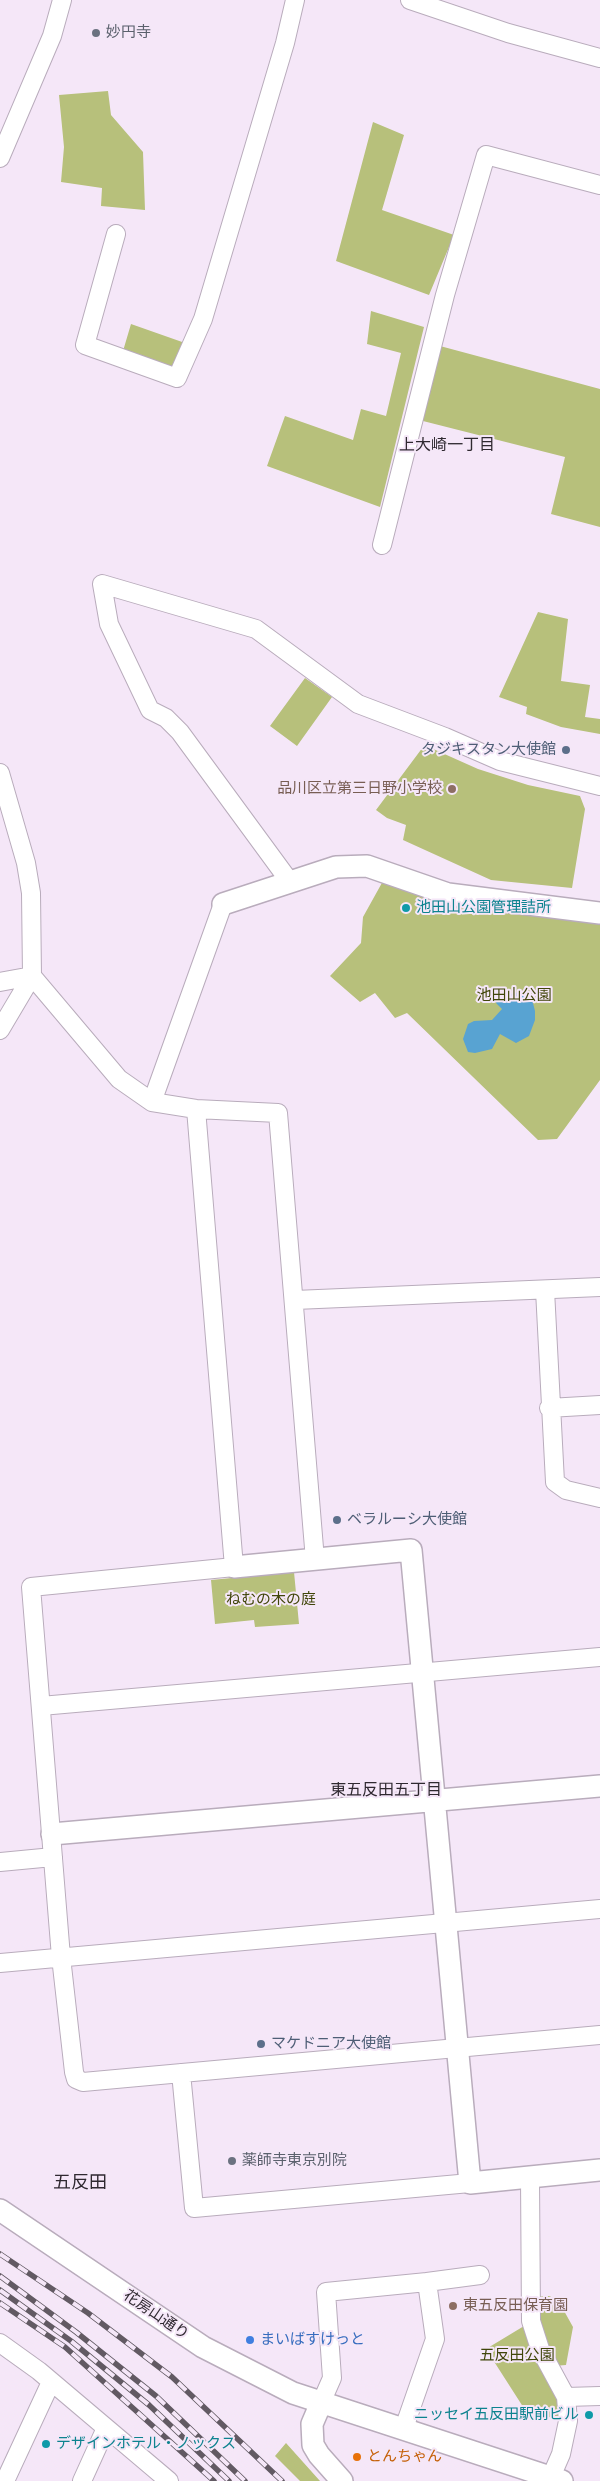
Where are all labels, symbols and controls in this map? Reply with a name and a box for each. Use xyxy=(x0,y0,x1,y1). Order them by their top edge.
place label: 妙円寺 xyxy=(106,24,151,42)
marker: 妙円寺 xyxy=(90,27,102,39)
district label: 上大崎一丁目 xyxy=(399,435,495,455)
place label: タジキスタン大使館 xyxy=(421,741,556,759)
marker: タジキスタン大使館 xyxy=(560,744,572,756)
place label: 品川区立第三日野小学校 xyxy=(277,780,442,798)
marker: 品川区立第三日野小学校 xyxy=(446,783,458,795)
place label: 池田山公園管理詰所 xyxy=(416,899,551,917)
marker: 池田山公園管理詰所 xyxy=(400,902,412,914)
park label: 池田山公園 xyxy=(477,987,551,1005)
place label: ベラルーシ大使館 xyxy=(347,1511,467,1529)
marker: ベラルーシ大使館 xyxy=(331,1514,343,1526)
park label: ねむの木の庭 xyxy=(226,1591,316,1609)
district label: 東五反田五丁目 xyxy=(330,1780,442,1800)
place label: マケドニア大使館 xyxy=(271,2035,391,2053)
marker: マケドニア大使館 xyxy=(255,2038,267,2050)
place label: 薬師寺東京別院 xyxy=(242,2152,347,2170)
marker: 薬師寺東京別院 xyxy=(226,2155,238,2167)
district label: 五反田 xyxy=(53,2172,107,2194)
street label: 花房山通り xyxy=(120,2287,192,2343)
place label: 東五反田保育園 xyxy=(463,2297,568,2315)
marker: 東五反田保育園 xyxy=(447,2300,459,2312)
place label: まいばすけっと xyxy=(260,2331,365,2349)
marker: まいばすけっと xyxy=(244,2334,256,2346)
park label: 五反田公園 xyxy=(480,2347,554,2365)
place label: ニッセイ五反田駅前ビル xyxy=(414,2406,579,2424)
marker: ニッセイ五反田駅前ビル xyxy=(583,2409,595,2421)
place label: デザインホテル・ノックス xyxy=(56,2435,236,2453)
marker: デザインホテル・ノックス xyxy=(40,2438,52,2450)
place label: とんちゃん xyxy=(367,2448,442,2466)
marker: とんちゃん xyxy=(351,2451,363,2463)

